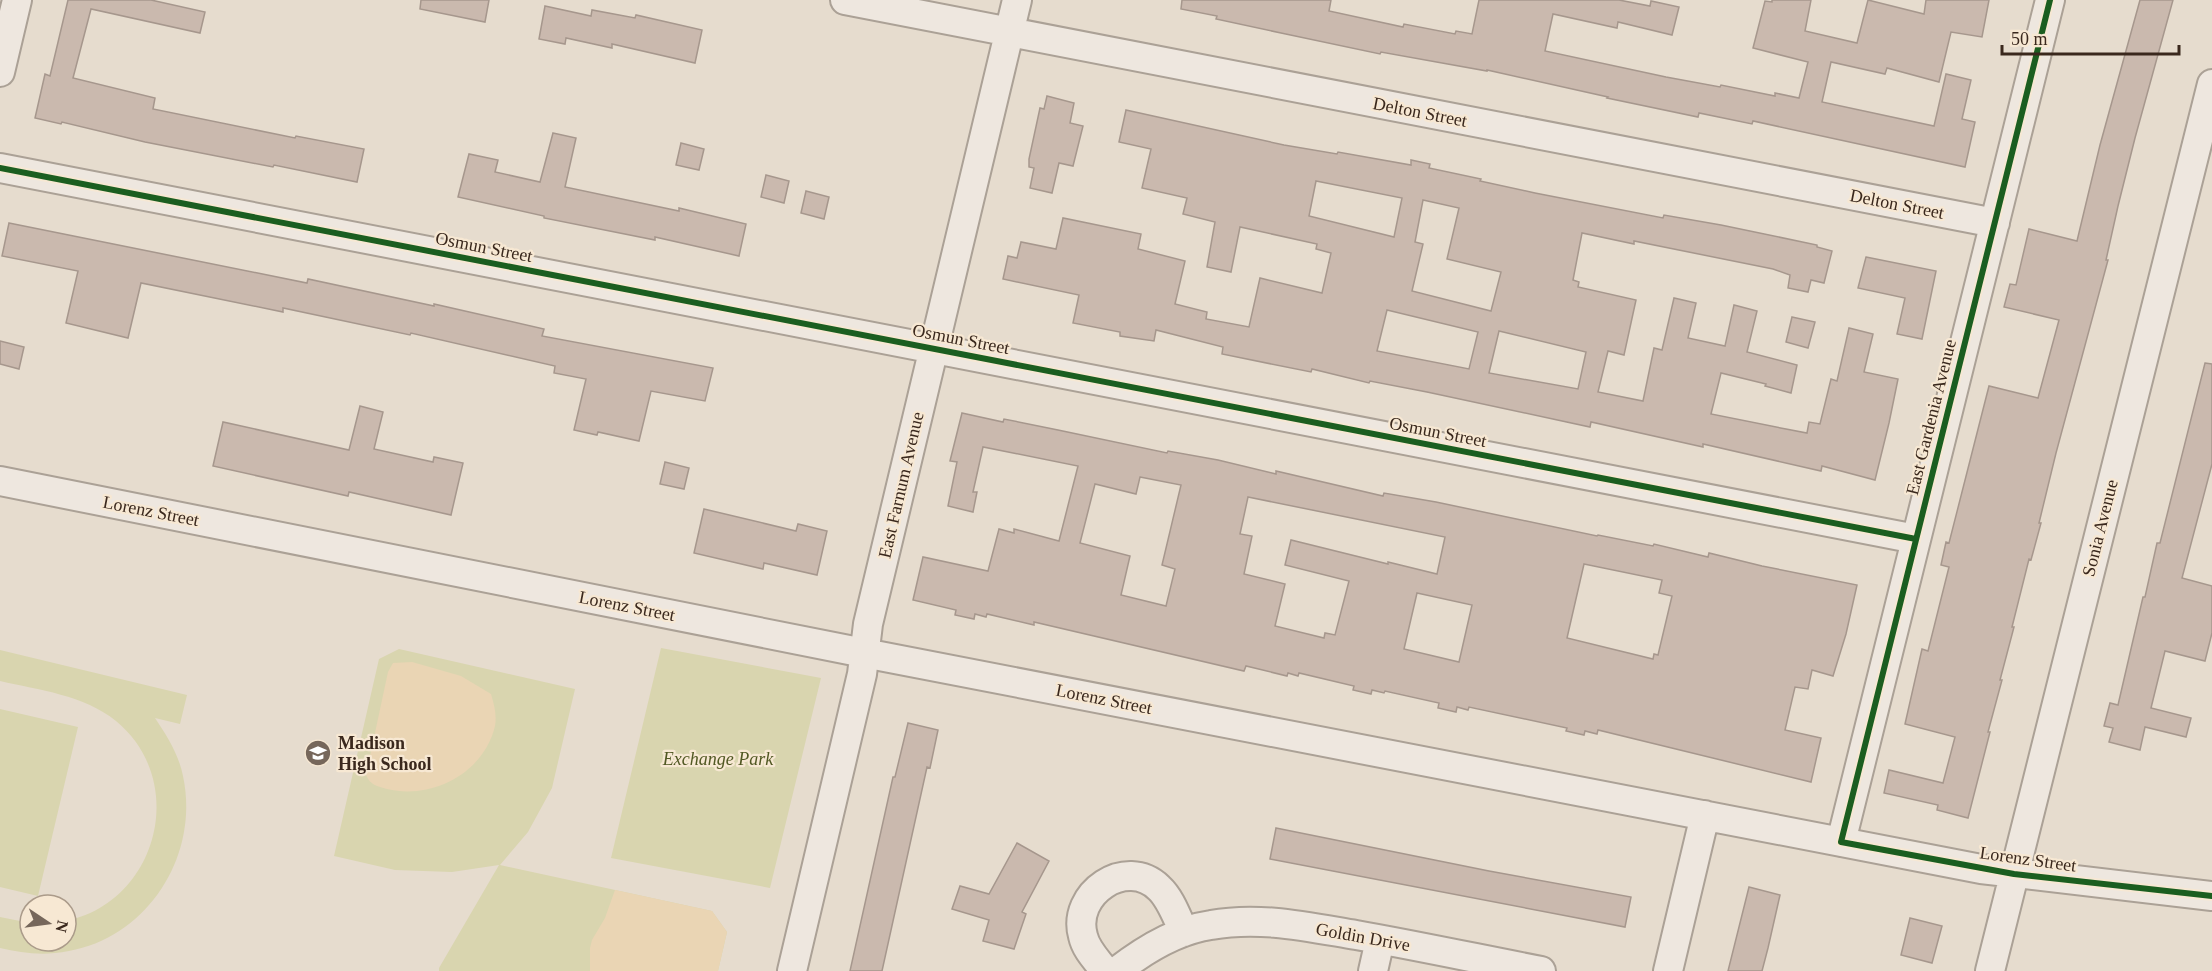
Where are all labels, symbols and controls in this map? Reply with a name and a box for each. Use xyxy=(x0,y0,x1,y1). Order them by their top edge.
scale bar xyxy=(2002,18,2179,56)
text: 50 m xyxy=(2011,29,2048,49)
street label: Delton Street xyxy=(1371,93,1469,131)
street label: Delton Street xyxy=(1848,185,1946,223)
street label: Osmun Street xyxy=(434,228,534,266)
street label: Osmun Street xyxy=(911,320,1011,358)
street label: East Gardenia Avenue xyxy=(1902,337,1960,497)
street label: East Farnum Avenue xyxy=(874,410,928,560)
street label: Osmun Street xyxy=(1388,413,1488,451)
street label: Sonia Avenue xyxy=(2078,477,2122,579)
street label: Lorenz Street xyxy=(101,492,201,530)
street label: Lorenz Street xyxy=(577,587,677,625)
street label: Lorenz Street xyxy=(1054,680,1154,718)
place label: Madison High School xyxy=(338,733,432,774)
school or university icon: Madison High School xyxy=(303,738,333,768)
park label: Exchange Park xyxy=(662,749,774,769)
street label: Lorenz Street xyxy=(1978,842,2078,876)
north arrow xyxy=(18,893,78,953)
text: N xyxy=(52,919,72,934)
street label: Goldin Drive xyxy=(1314,919,1412,955)

